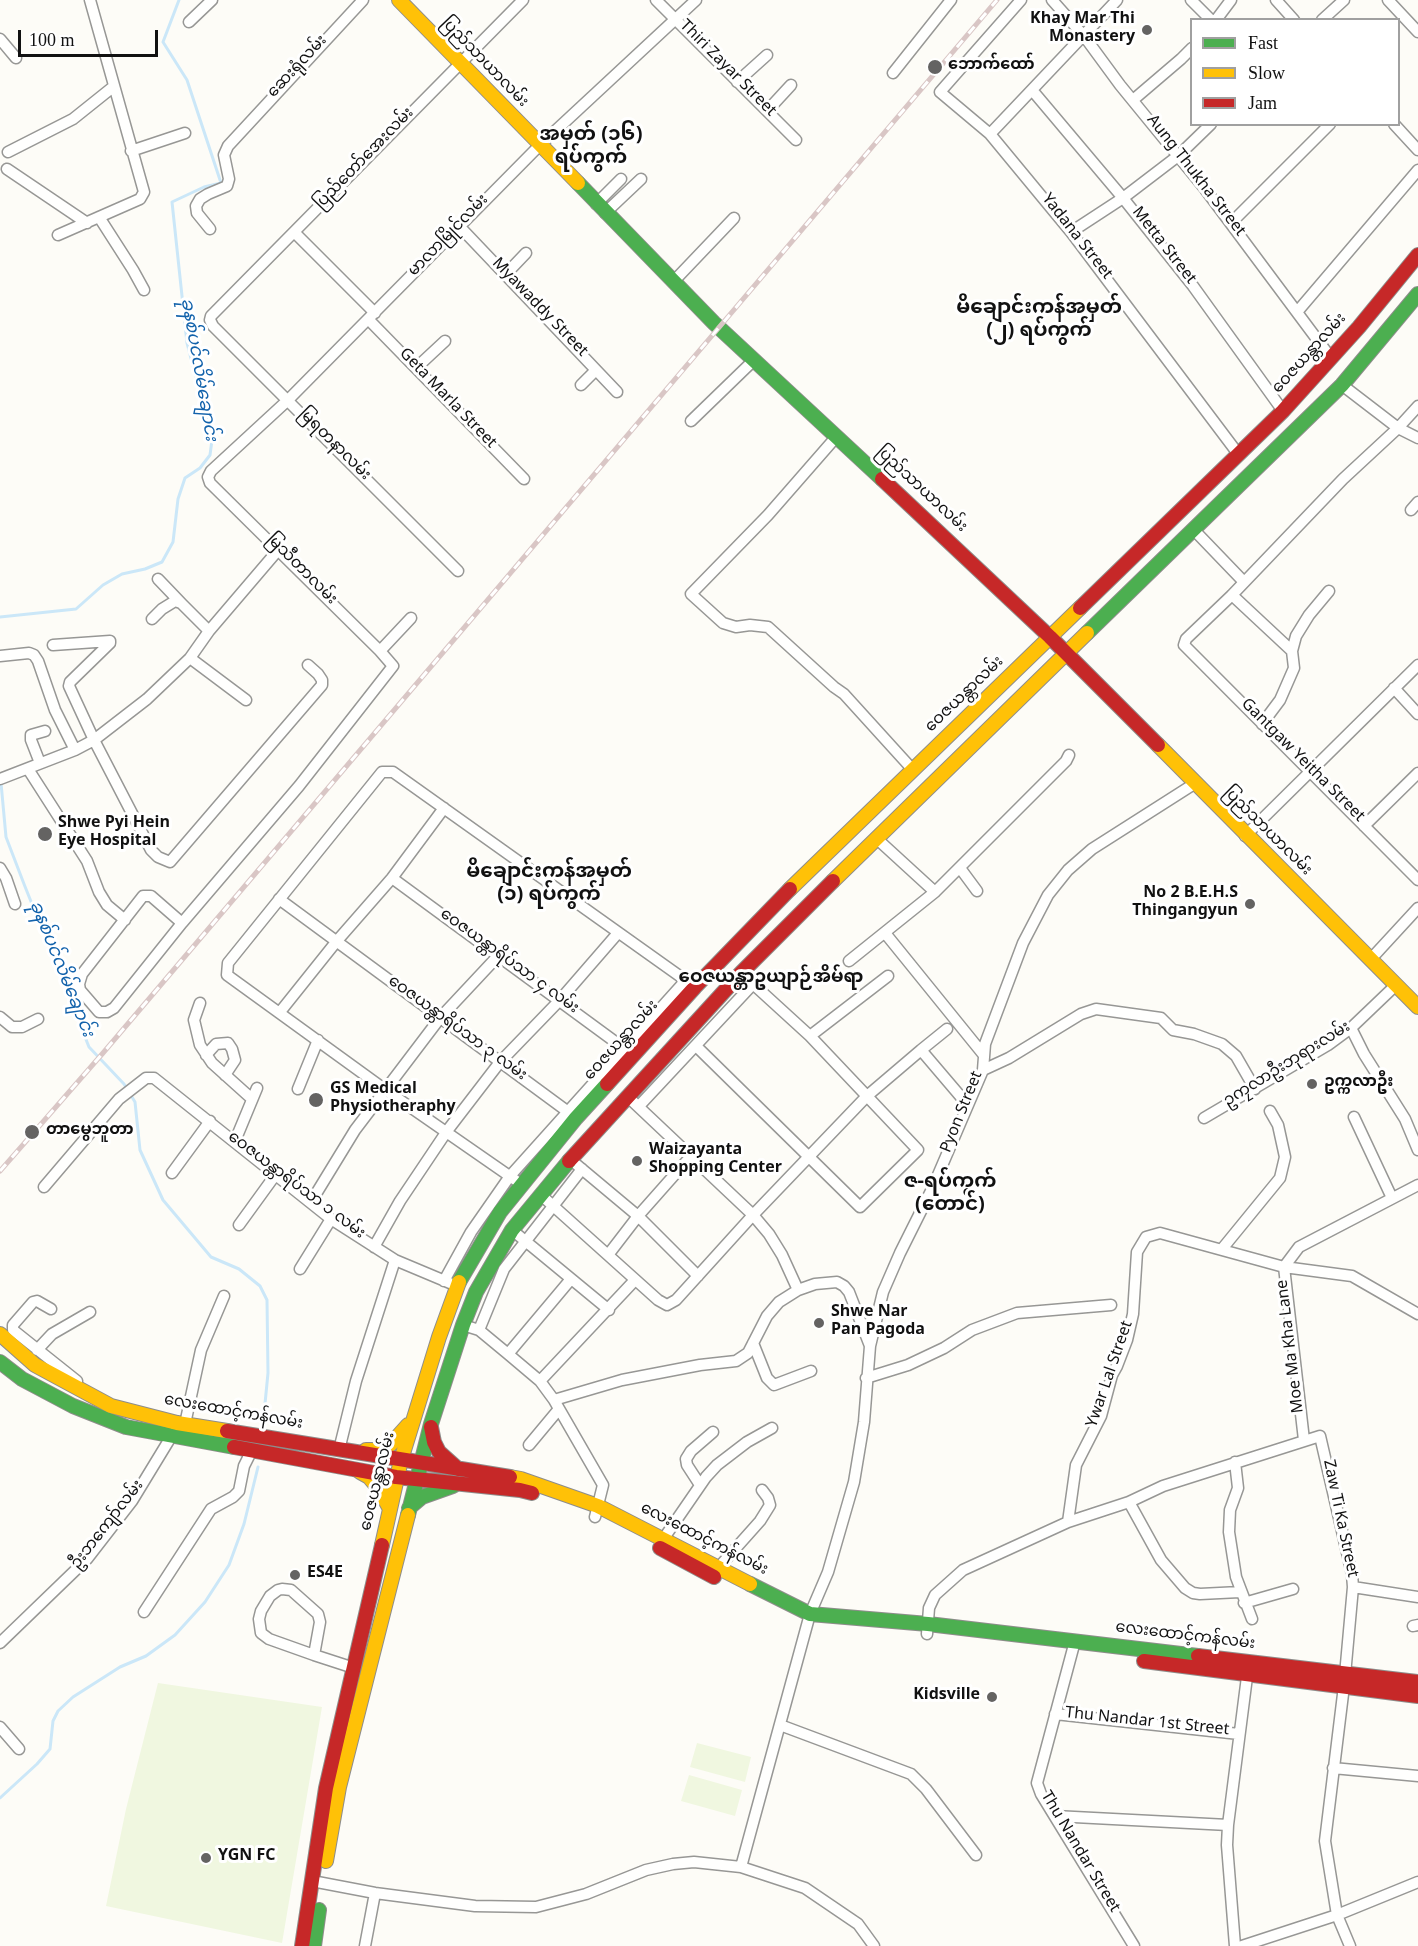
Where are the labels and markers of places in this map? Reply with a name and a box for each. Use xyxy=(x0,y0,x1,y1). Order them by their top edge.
place label: Khay Mar Thi Monastery xyxy=(1030,11,1135,49)
marker: Khay Mar Thi Monastery xyxy=(1140,23,1154,37)
place label: ဘောက်ထော် xyxy=(948,57,1035,77)
marker: ဘောက်ထော် xyxy=(926,58,944,76)
place label: Shwe Pyi Hein Eye Hospital xyxy=(58,815,170,853)
marker: Shwe Pyi Hein Eye Hospital xyxy=(36,825,54,843)
place label: No 2 B.E.H.S Thingangyun xyxy=(1132,885,1238,923)
marker: No 2 B.E.H.S Thingangyun xyxy=(1243,897,1257,911)
place label: ဥက္ကလာဦး xyxy=(1324,1074,1393,1094)
marker: ဥက္ကလာဦး xyxy=(1305,1077,1319,1091)
place label: GS Medical Physiotheraphy xyxy=(330,1081,456,1119)
marker: GS Medical Physiotheraphy xyxy=(307,1091,325,1109)
place label: တာမွေဘူတာ xyxy=(46,1122,134,1142)
marker: တာမွေဘူတာ xyxy=(23,1123,41,1141)
place label: Waizayanta Shopping Center xyxy=(649,1142,782,1180)
marker: Waizayanta Shopping Center xyxy=(630,1154,644,1168)
place label: Shwe Nar Pan Pagoda xyxy=(831,1304,925,1342)
marker: Shwe Nar Pan Pagoda xyxy=(812,1316,826,1330)
place label: ES4E xyxy=(307,1565,343,1585)
marker: ES4E xyxy=(288,1568,302,1582)
place label: Kidsville xyxy=(913,1687,980,1707)
marker: Kidsville xyxy=(985,1690,999,1704)
place label: YGN FC xyxy=(218,1848,275,1868)
marker: YGN FC xyxy=(199,1851,213,1865)

